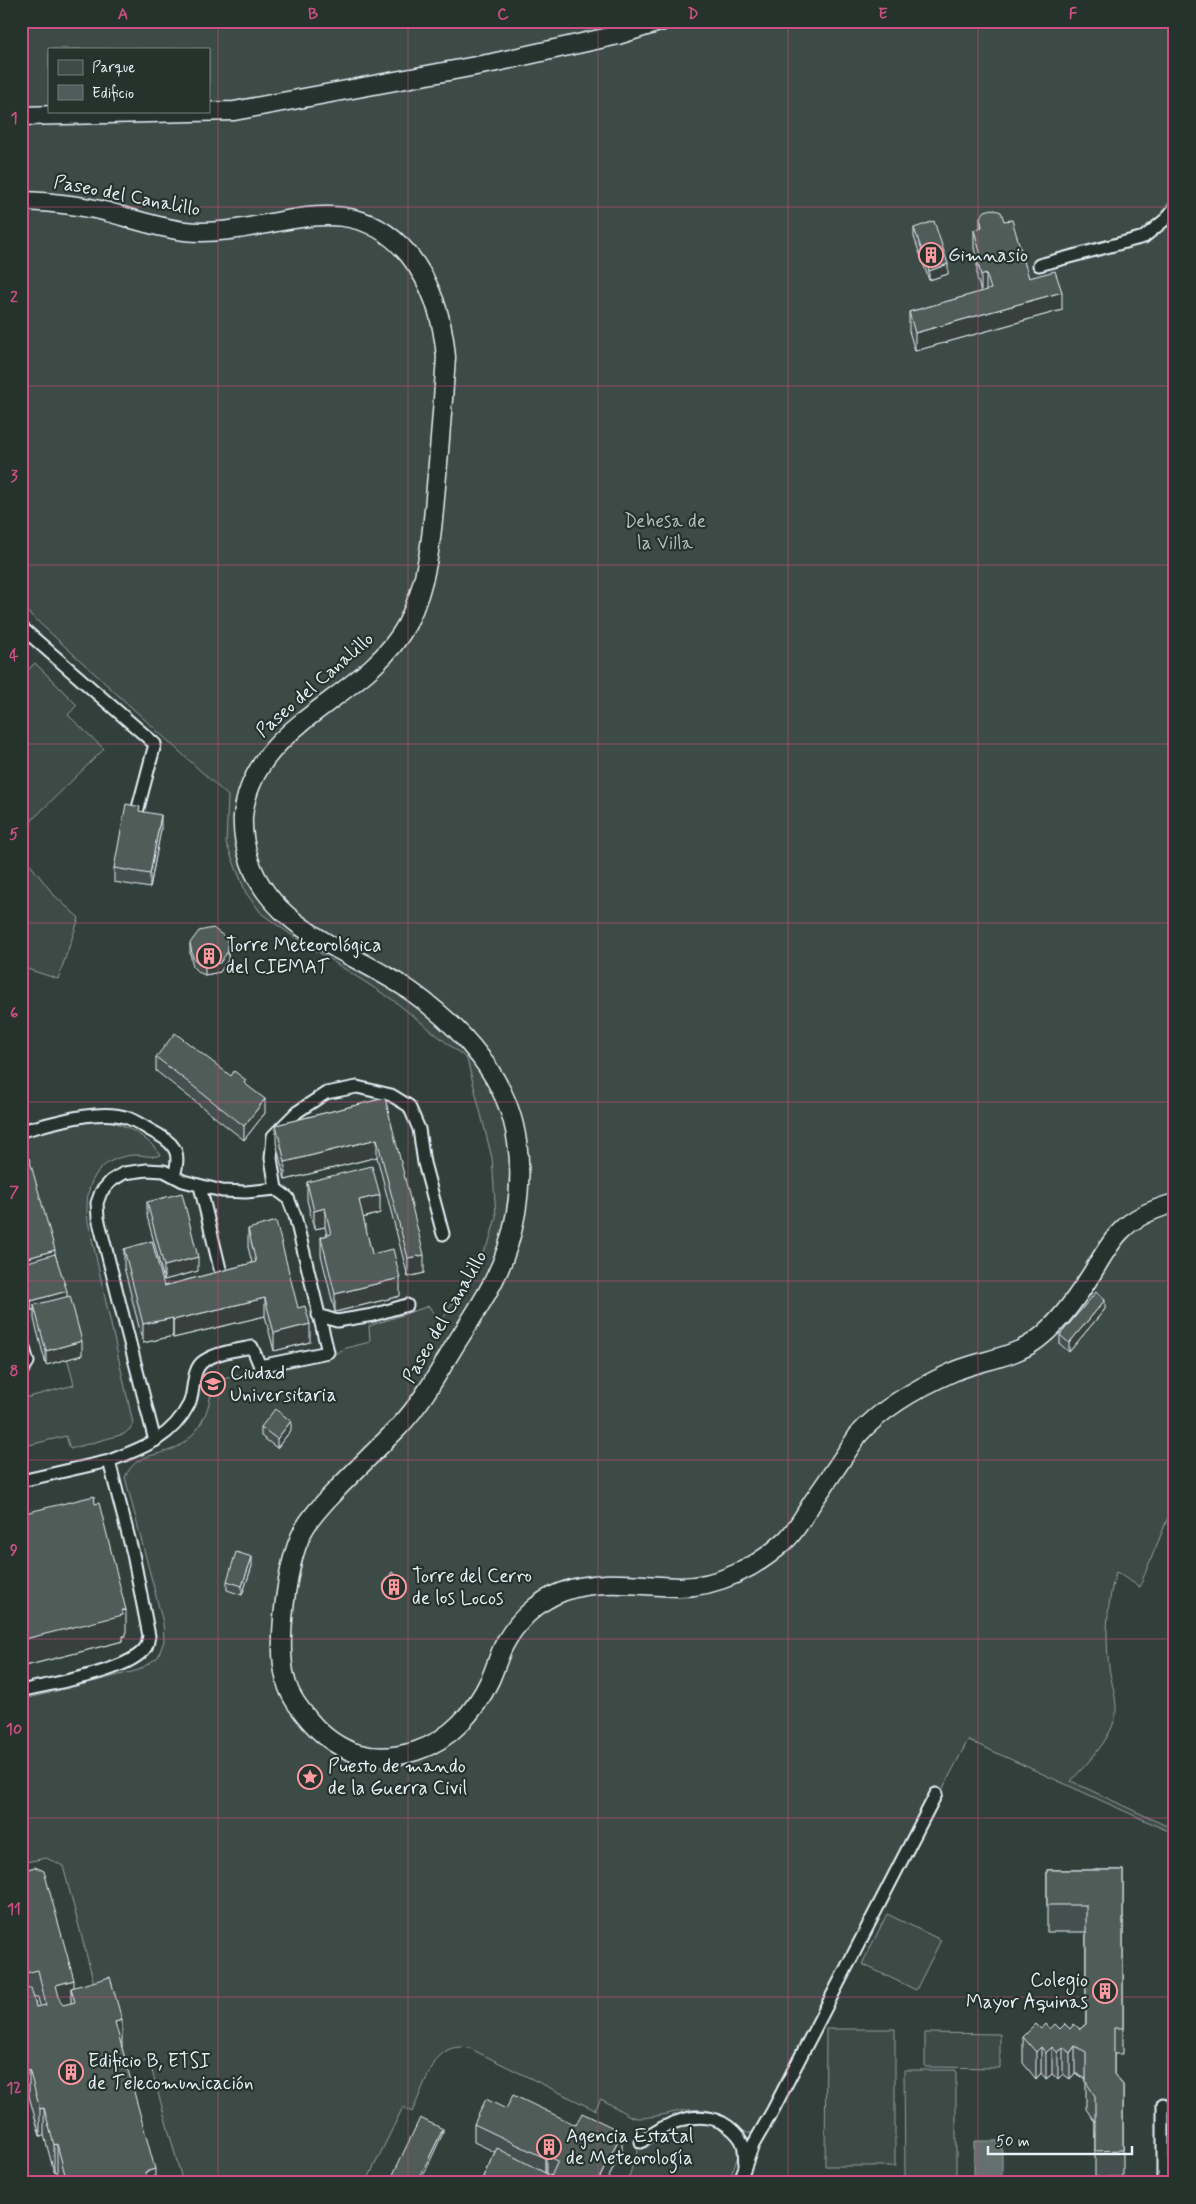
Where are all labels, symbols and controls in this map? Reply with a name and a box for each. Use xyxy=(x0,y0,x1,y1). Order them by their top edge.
text: A xyxy=(118,4,128,25)
text: B xyxy=(308,4,318,25)
text: C xyxy=(497,4,509,25)
text: D xyxy=(687,4,699,25)
text: E xyxy=(878,4,888,25)
text: F xyxy=(1069,4,1078,25)
legend xyxy=(48,48,210,112)
text: Parque xyxy=(92,58,135,78)
text: Edificio xyxy=(92,84,134,104)
text: 1 xyxy=(10,108,18,129)
street label: Paseo del Canalillo xyxy=(52,170,202,222)
building icon: Gimnasio xyxy=(918,242,944,268)
place label: Gimnasio xyxy=(948,243,1028,268)
text: 2 xyxy=(10,287,18,308)
text: 3 xyxy=(10,466,18,487)
park label: Dehesa de la Villa xyxy=(624,509,706,556)
street label: Paseo del Canalillo xyxy=(251,627,379,743)
text: 4 xyxy=(9,645,19,666)
text: 5 xyxy=(9,824,19,845)
place label: Torre Meteorológica del CIEMAT xyxy=(226,933,382,980)
building icon: Torre Meteorológica del CIEMAT xyxy=(196,943,222,969)
text: 6 xyxy=(10,1003,18,1024)
text: 7 xyxy=(9,1182,19,1203)
street label: Paseo del Canalillo xyxy=(397,1246,493,1388)
text: 8 xyxy=(9,1361,19,1382)
place label: Ciudad Universitaria xyxy=(230,1361,336,1408)
school or university icon: Ciudad Universitaria xyxy=(200,1371,226,1397)
text: 9 xyxy=(10,1540,18,1561)
place label: Torre del Cerro de los Locos xyxy=(412,1564,532,1611)
building icon: Torre del Cerro de los Locos xyxy=(381,1574,407,1600)
text: 10 xyxy=(6,1719,22,1740)
place label: Puesto de mando de la Guerra Civil xyxy=(328,1754,468,1801)
place icon: Puesto de mando de la Guerra Civil xyxy=(297,1764,323,1790)
text: 11 xyxy=(7,1899,21,1920)
place label: Colegio Mayor Aquinas xyxy=(966,1968,1088,2015)
building icon: Colegio Mayor Aquinas xyxy=(1092,1978,1118,2004)
place label: Edificio B, ETSI de Telecomunicación xyxy=(88,2049,254,2096)
building icon: Edificio B, ETSI de Telecomunicación xyxy=(58,2059,84,2085)
text: 12 xyxy=(6,2078,22,2099)
place label: Agencia Estatal de Meteorología xyxy=(566,2124,694,2174)
scale bar xyxy=(988,2124,1132,2156)
text: 50 m xyxy=(996,2132,1030,2152)
building icon: Agencia Estatal de Meteorología xyxy=(536,2134,562,2160)

